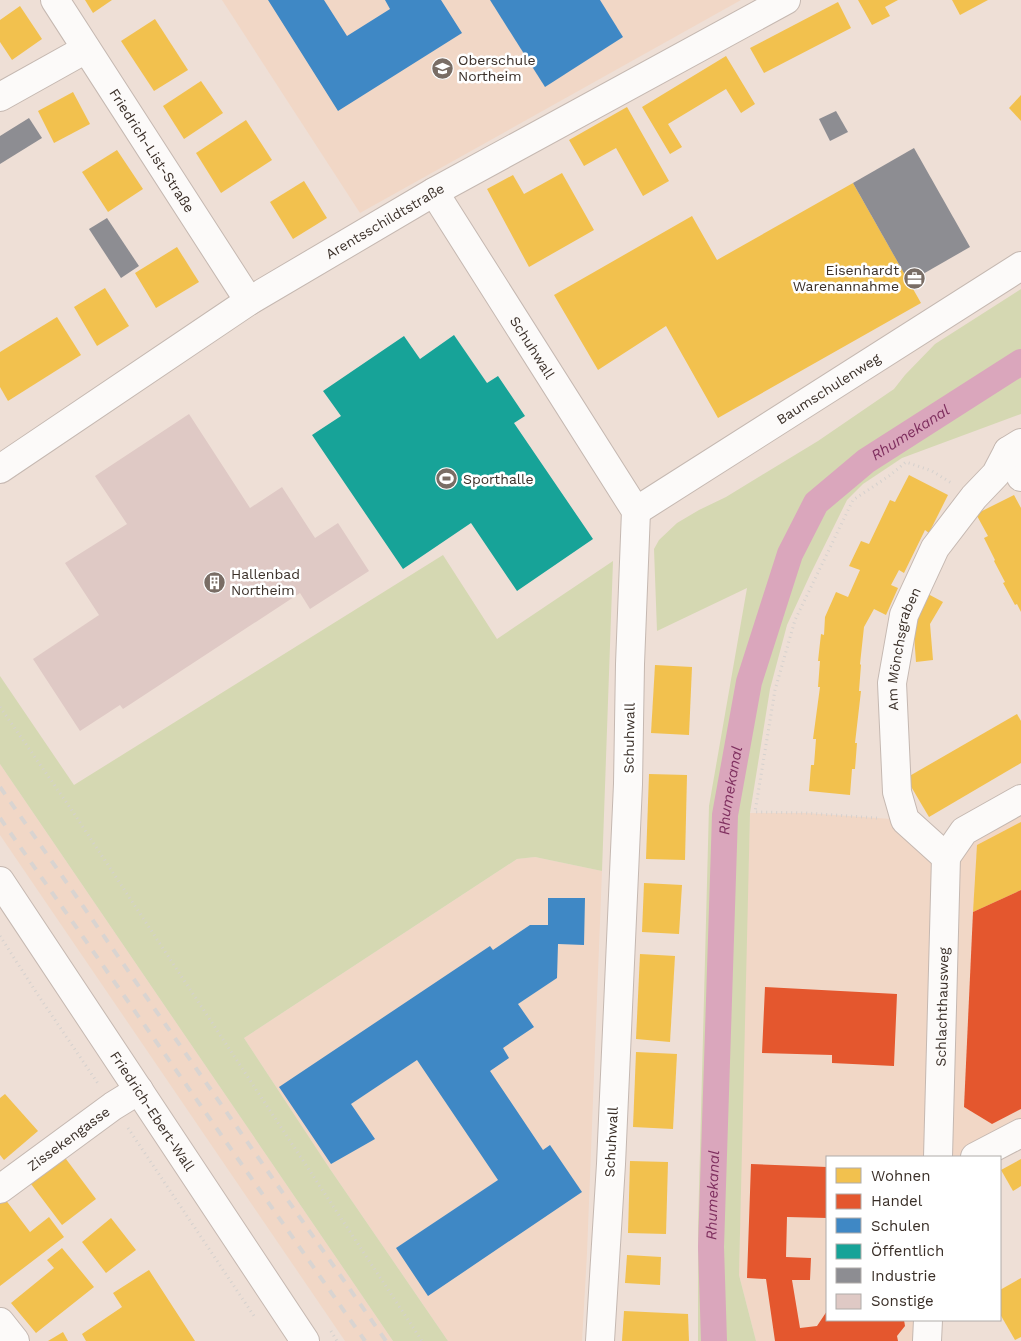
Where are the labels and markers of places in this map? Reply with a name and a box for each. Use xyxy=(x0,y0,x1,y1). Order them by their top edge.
place label: Oberschule Northeim xyxy=(458,52,536,84)
school or university icon: Oberschule Northeim xyxy=(430,56,454,80)
place label: Eisenhardt Warenannahme xyxy=(793,262,899,294)
office icon: Eisenhardt Warenannahme xyxy=(903,266,927,290)
sports icon: Sporthalle xyxy=(435,467,459,491)
place label: Sporthalle xyxy=(463,471,533,487)
place label: Hallenbad Northeim xyxy=(231,566,300,598)
building icon: Hallenbad Northeim xyxy=(203,570,227,594)

